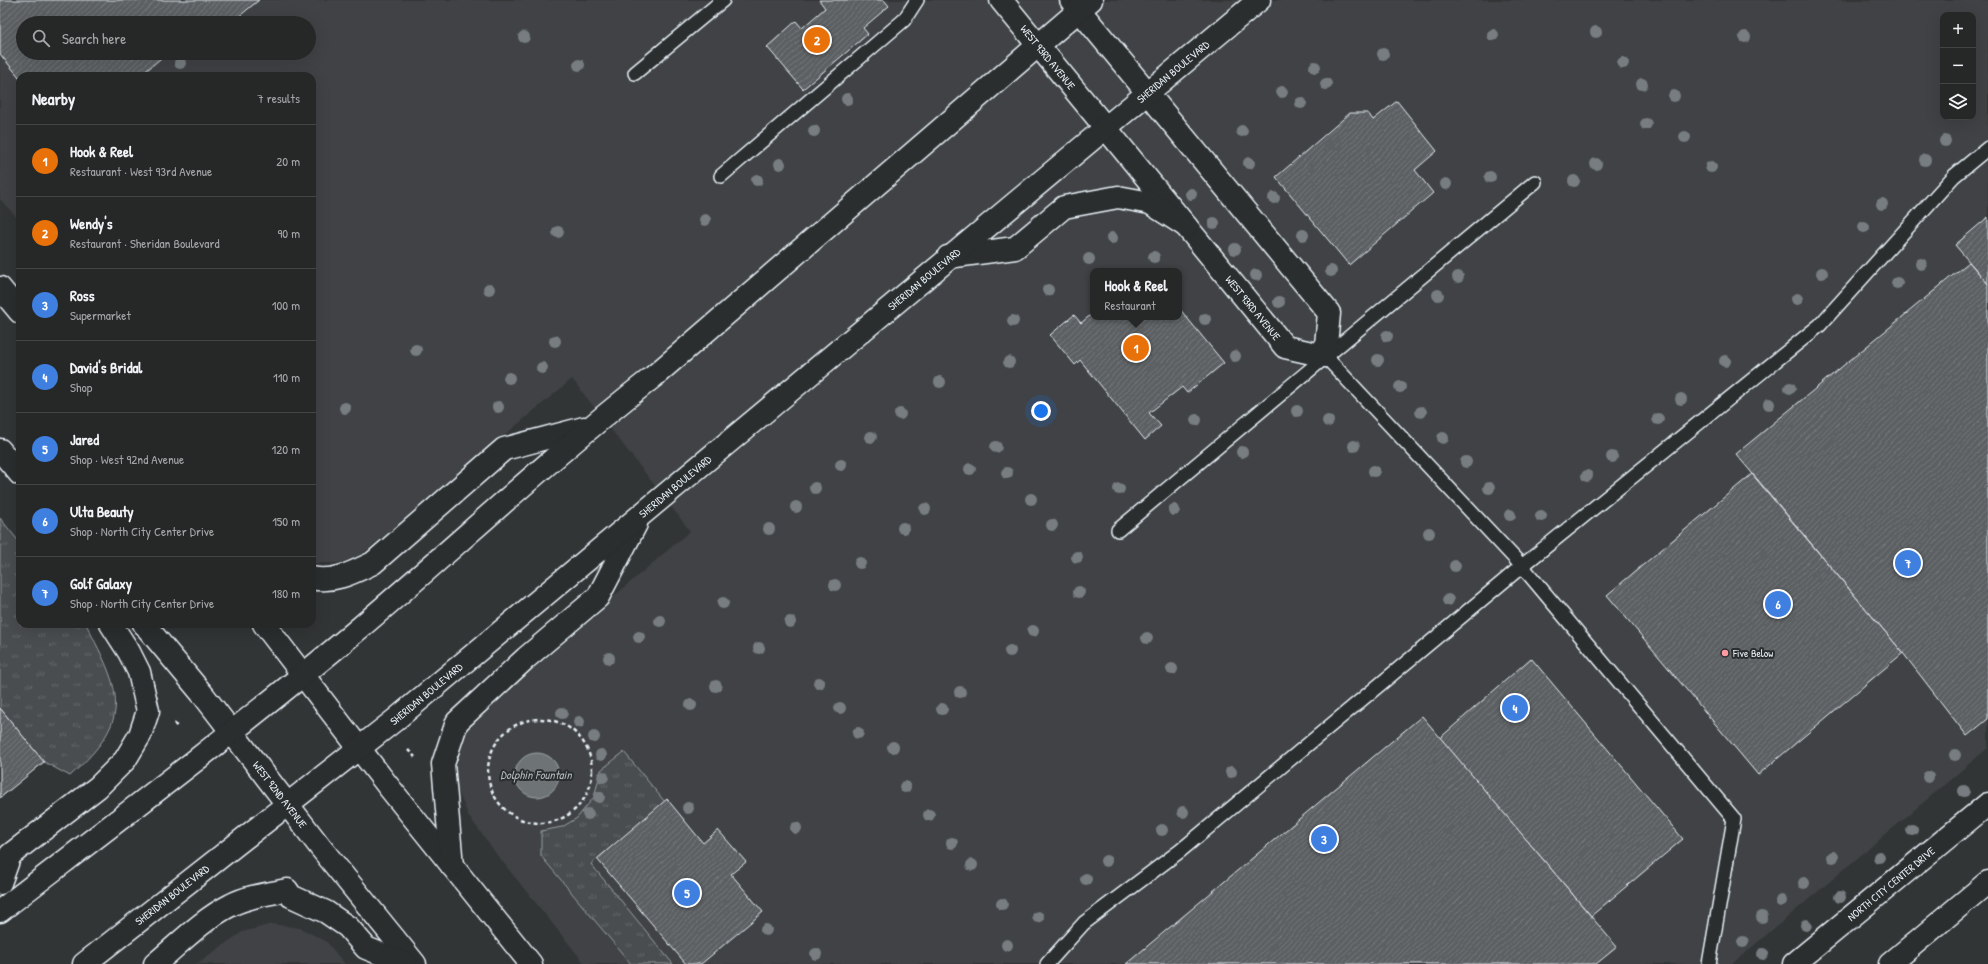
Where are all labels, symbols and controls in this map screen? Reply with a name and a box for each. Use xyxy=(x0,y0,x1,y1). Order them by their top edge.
map controls xyxy=(1940,12,1976,120)
button: + xyxy=(1940,12,1976,48)
search box xyxy=(16,16,316,60)
street label: WEST 93RD AVENUE xyxy=(1017,22,1079,93)
pin: 2 xyxy=(804,25,830,55)
icon: search xyxy=(30,27,52,49)
text: Search here xyxy=(62,28,126,49)
street label: SHERIDAN BOULEVARD xyxy=(1134,37,1213,106)
button: − xyxy=(1940,48,1976,84)
button: layers xyxy=(1940,84,1976,120)
text: Nearby xyxy=(32,87,75,110)
text: 7 results xyxy=(257,89,300,107)
text: Hook & Reel xyxy=(70,141,133,162)
text: 1 xyxy=(43,152,47,170)
text: 20 m xyxy=(276,152,300,170)
text: Restaurant · West 93rd Avenue xyxy=(70,162,212,180)
text: Wendy's xyxy=(70,213,112,234)
text: 2 xyxy=(42,224,48,242)
text: 90 m xyxy=(278,224,300,242)
text: Restaurant · Sheridan Boulevard xyxy=(70,234,219,252)
street label: SHERIDAN BOULEVARD xyxy=(885,244,964,313)
popup xyxy=(1090,268,1182,320)
street label: WEST 93RD AVENUE xyxy=(1223,273,1284,343)
text: Hook & Reel xyxy=(1105,275,1167,296)
text: Ross xyxy=(70,285,94,306)
text: 3 xyxy=(42,296,48,314)
text: 100 m xyxy=(272,296,300,314)
text: Restaurant xyxy=(1105,296,1156,314)
text: Supermarket xyxy=(70,306,131,324)
pin: 1 xyxy=(1123,333,1149,363)
text: David's Bridal xyxy=(70,357,142,378)
text: 4 xyxy=(43,368,47,386)
text: 110 m xyxy=(273,368,300,386)
text: Shop xyxy=(70,378,92,396)
your location xyxy=(1031,401,1051,421)
text: Jared xyxy=(70,429,99,450)
text: 5 xyxy=(42,440,48,458)
text: 120 m xyxy=(272,440,300,458)
text: Shop · West 92nd Avenue xyxy=(70,450,184,468)
street label: SHERIDAN BOULEVARD xyxy=(636,452,715,521)
text: Ulta Beauty xyxy=(70,501,134,522)
text: 6 xyxy=(42,512,48,530)
text: 150 m xyxy=(272,512,300,530)
text: Shop · North City Center Drive xyxy=(70,522,214,540)
pin: 7 xyxy=(1895,548,1921,578)
text: Golf Galaxy xyxy=(70,573,132,594)
text: 7 xyxy=(42,584,48,602)
text: 180 m xyxy=(272,584,300,602)
pin: 6 xyxy=(1765,589,1791,619)
text: Shop · North City Center Drive xyxy=(70,594,214,612)
place label: Five Below xyxy=(1732,646,1773,660)
marker: Five Below xyxy=(1720,648,1730,658)
street label: SHERIDAN BOULEVARD xyxy=(387,659,466,728)
pin: 4 xyxy=(1502,693,1528,723)
street label: WEST 92ND AVENUE xyxy=(250,758,310,831)
water label: Dolphin Fountain xyxy=(500,766,573,783)
pin: 3 xyxy=(1311,824,1337,854)
street label: NORTH CITY CENTER DRIVE xyxy=(1845,844,1938,924)
street label: SHERIDAN BOULEVARD xyxy=(132,861,213,928)
pin: 5 xyxy=(674,878,700,908)

